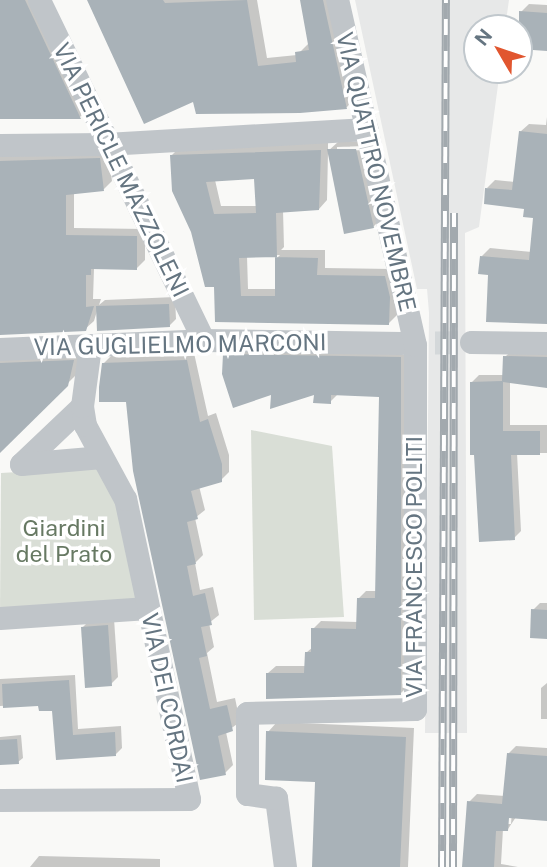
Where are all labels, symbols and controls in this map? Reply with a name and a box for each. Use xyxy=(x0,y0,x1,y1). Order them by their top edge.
north arrow xyxy=(463,14,533,84)
text: N xyxy=(470,24,496,50)
street label: VIA QUATTRO NOVEMBRE xyxy=(330,30,422,314)
street label: VIA PERICLE MAZZOLENI xyxy=(47,39,195,301)
street label: VIA GUGLIELMO MARCONI xyxy=(33,329,327,361)
street label: VIA FRANCESCO POLITI xyxy=(400,436,428,698)
park label: Giardini del Prato xyxy=(16,514,112,568)
street label: VIA DEI CORDAI xyxy=(136,611,198,785)

